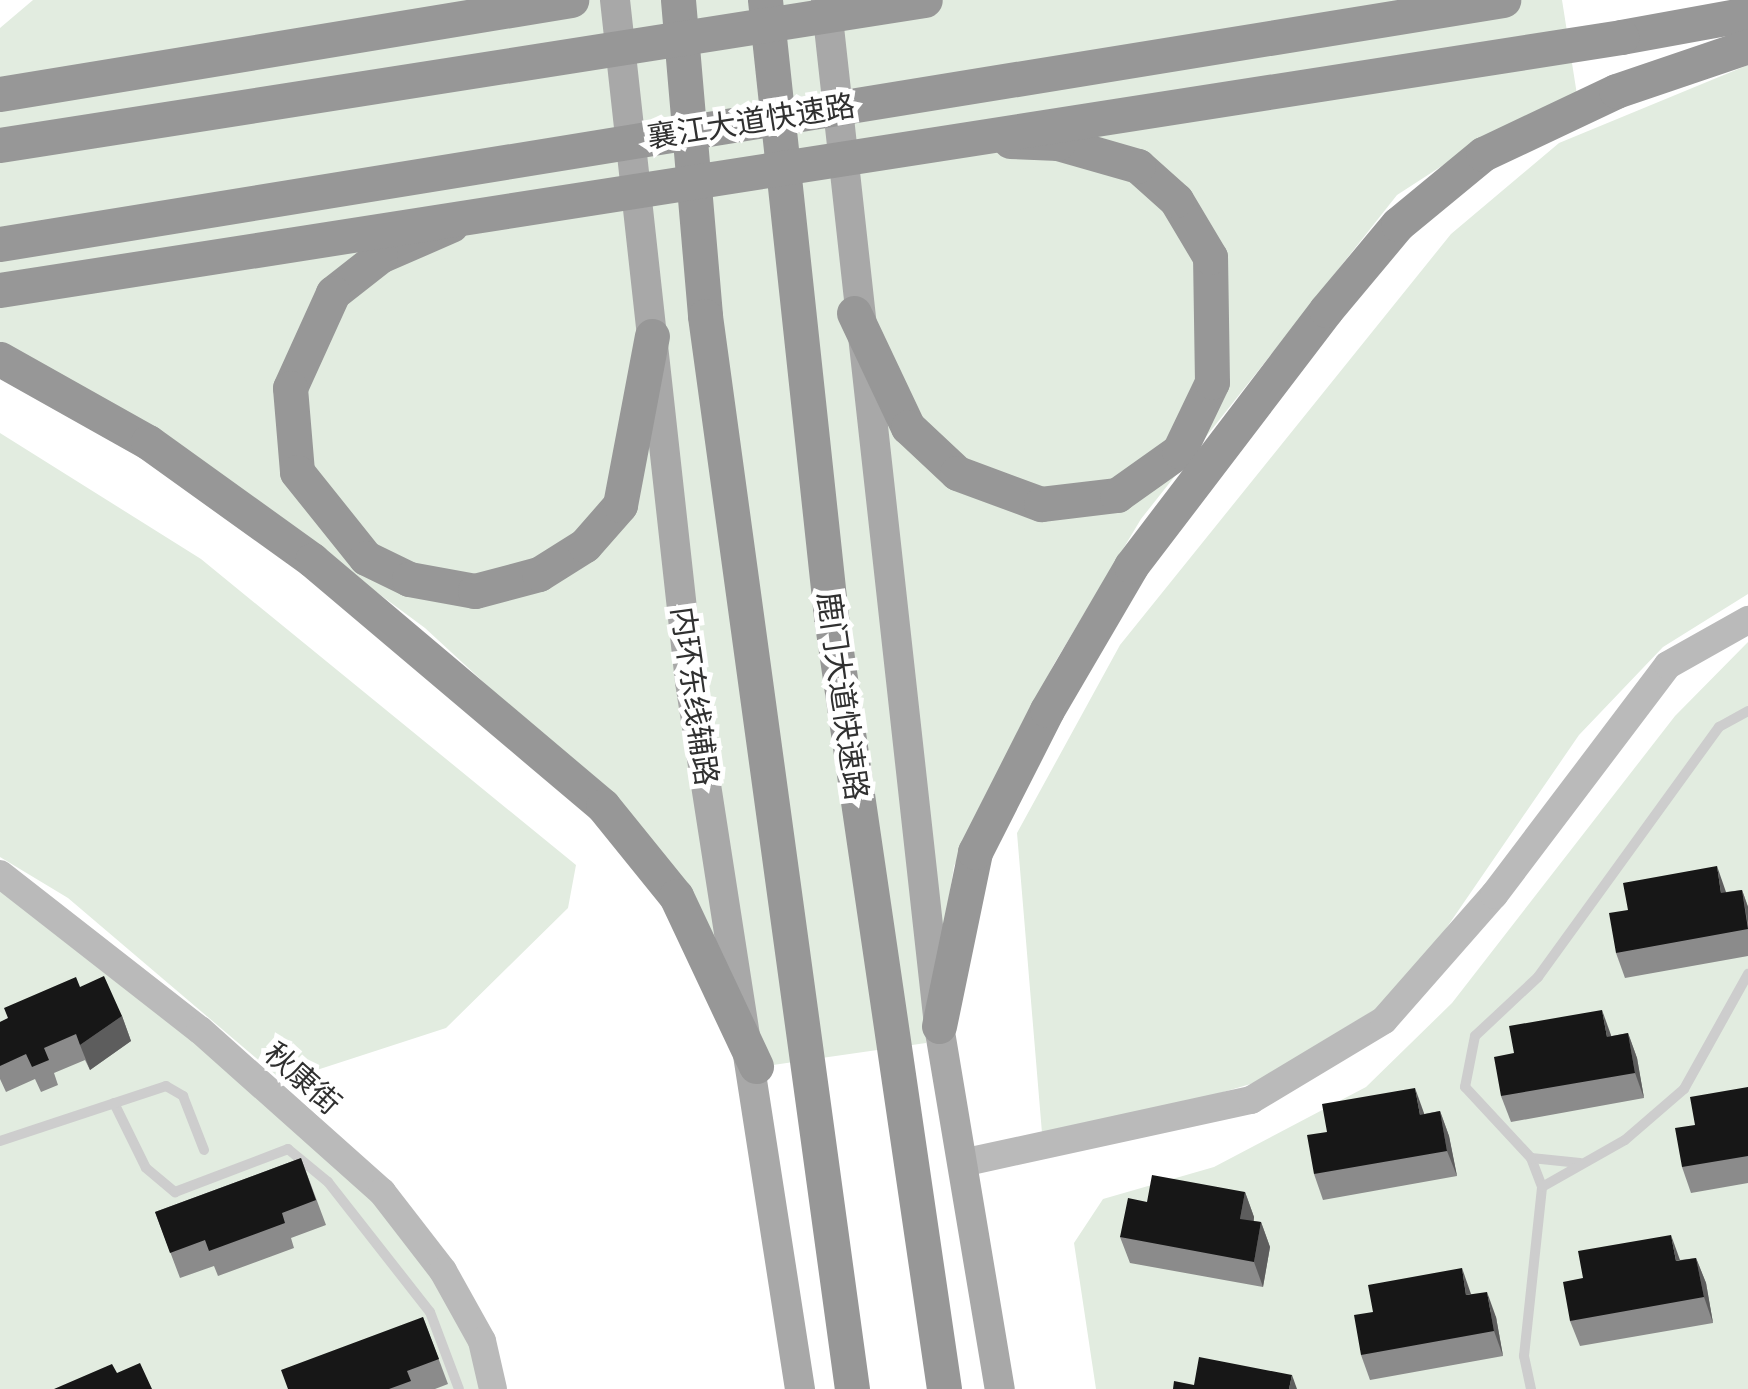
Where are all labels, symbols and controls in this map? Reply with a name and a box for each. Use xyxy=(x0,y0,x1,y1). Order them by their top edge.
street label: 襄江大道快速路 xyxy=(644,87,858,155)
street label: 鹿门大道快速路 xyxy=(811,590,875,802)
street label: 内环东线辅路 xyxy=(665,604,725,788)
street label: 秋康街 xyxy=(258,1035,348,1121)

